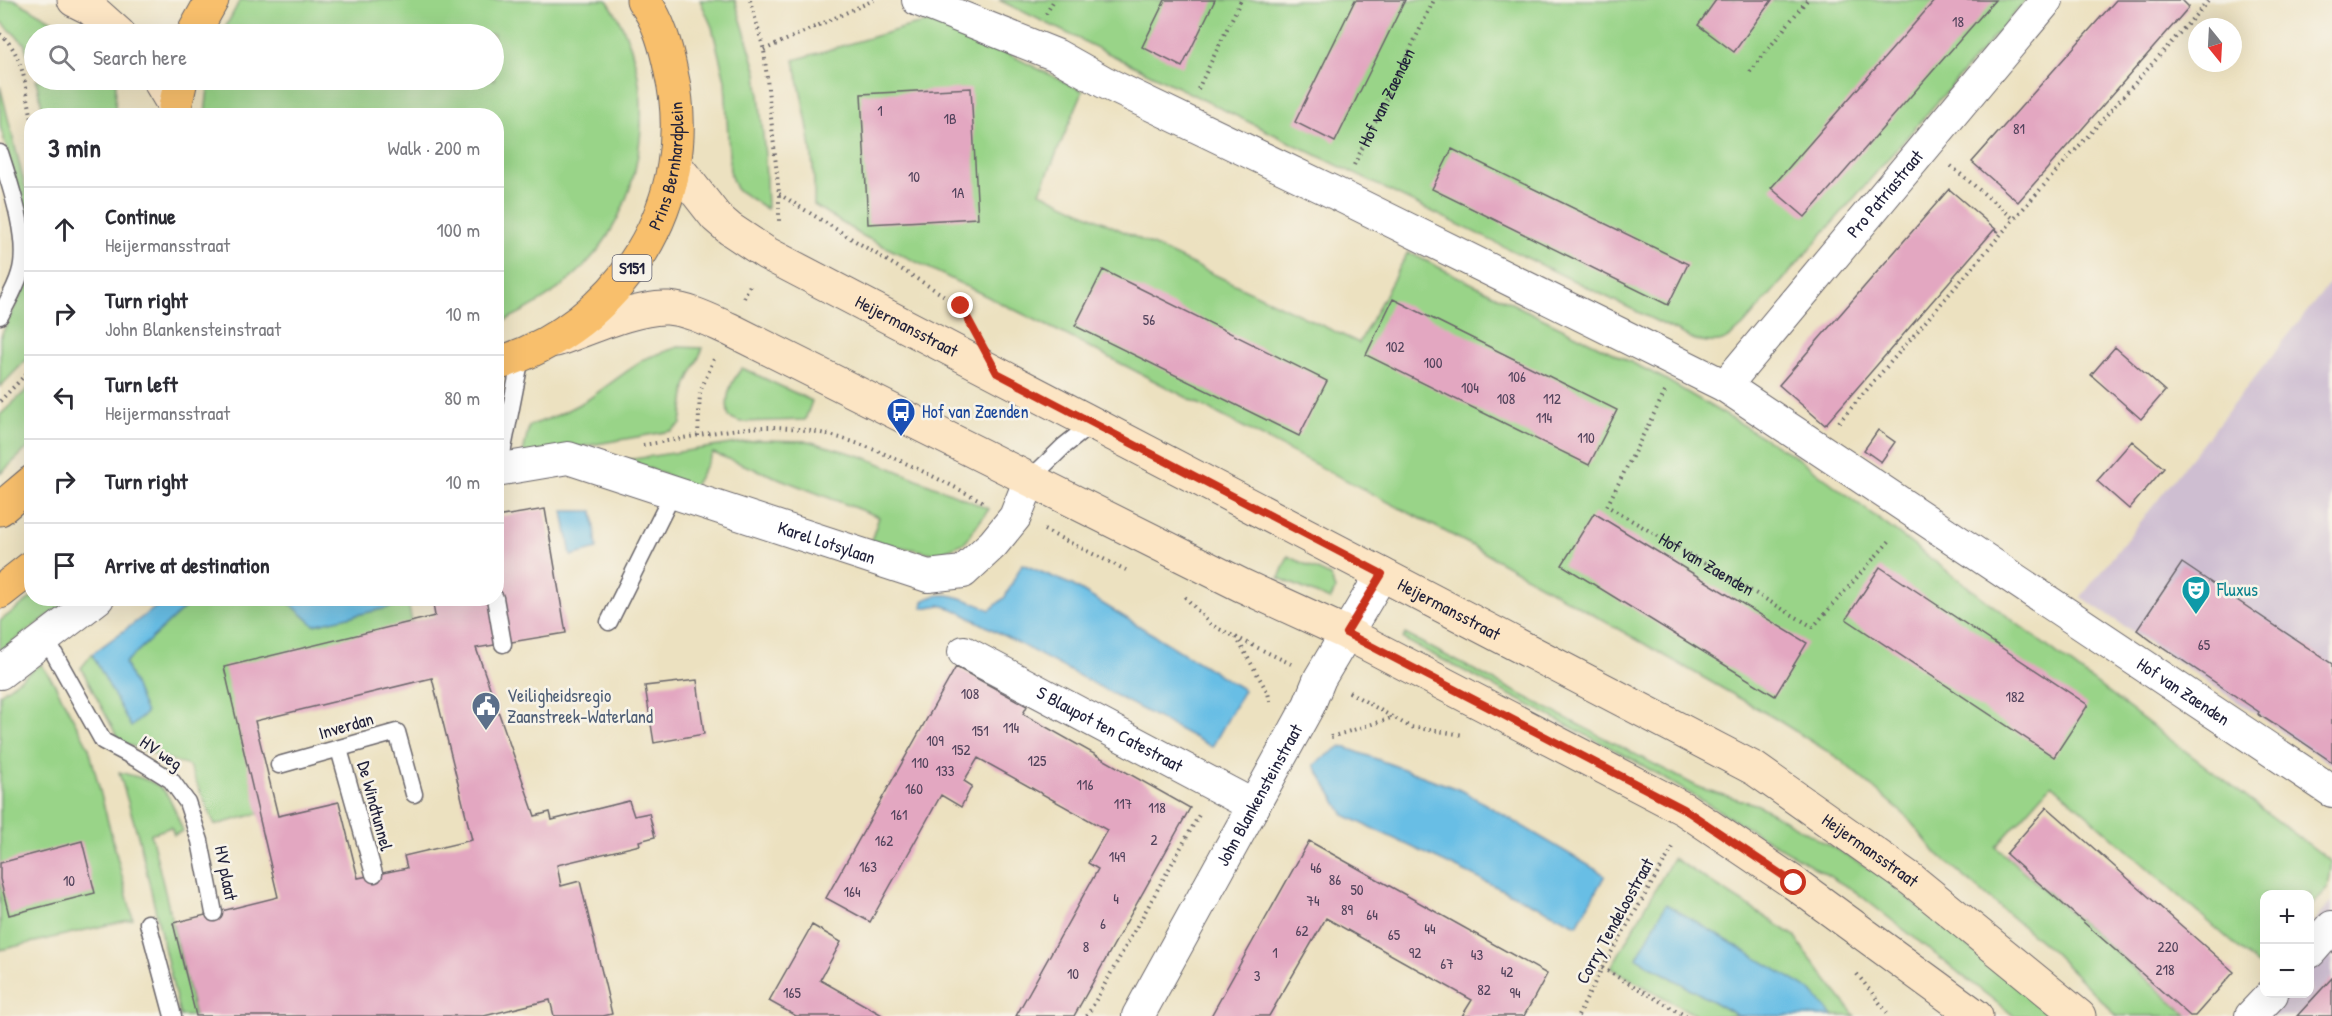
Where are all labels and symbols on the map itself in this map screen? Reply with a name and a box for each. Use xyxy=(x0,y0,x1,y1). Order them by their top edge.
house number: 18 xyxy=(1952,11,1964,32)
north arrow xyxy=(2188,18,2242,72)
street label: Hof van Zaenden xyxy=(1352,44,1421,151)
house number: 1 xyxy=(877,100,883,121)
street label: Prins Bernhardplein xyxy=(642,101,689,234)
house number: 1B xyxy=(943,108,957,129)
house number: 81 xyxy=(2013,118,2025,139)
street label: Pro Patriastraat xyxy=(1841,144,1929,243)
house number: 10 xyxy=(908,166,920,187)
house number: 1A xyxy=(952,182,965,203)
road number: S151 xyxy=(612,255,652,281)
street label: Heijermansstraat xyxy=(851,289,963,363)
route end xyxy=(947,292,973,318)
house number: 56 xyxy=(1143,309,1155,330)
house number: 102 xyxy=(1385,336,1405,357)
house number: 100 xyxy=(1424,352,1443,373)
house number: 106 xyxy=(1508,366,1526,387)
house number: 104 xyxy=(1461,377,1479,398)
house number: 108 xyxy=(1497,388,1515,409)
house number: 112 xyxy=(1543,388,1561,409)
bus stop icon: Hof van Zaenden xyxy=(885,396,917,438)
place label: Hof van Zaenden xyxy=(922,399,1029,424)
house number: 114 xyxy=(1536,407,1553,428)
house number: 110 xyxy=(1577,427,1595,448)
street label: Karel Lotsylaan xyxy=(775,515,879,570)
street label: Hof van Zaenden xyxy=(1654,526,1759,602)
street label: Heijermansstraat xyxy=(1394,572,1506,646)
theatre icon: Fluxus xyxy=(2180,574,2212,616)
place label: Fluxus xyxy=(2216,577,2258,602)
house number: 65 xyxy=(2198,634,2211,655)
street label: Hof van Zaenden xyxy=(2132,651,2235,731)
street label: S Blaupot ten Catestraat xyxy=(1032,680,1188,778)
place label: Veiligheidsregio Zaanstreek-Waterland xyxy=(507,683,653,729)
house number: 108 xyxy=(961,683,979,704)
house number: 182 xyxy=(2006,686,2024,707)
public building icon: Veiligheidsregio Zaanstreek-Waterland xyxy=(470,690,502,732)
street label: Inverdan xyxy=(316,706,376,745)
house number: 114 xyxy=(1003,717,1020,738)
street label: John Blankensteinstraat xyxy=(1210,719,1309,870)
house number: 151 xyxy=(971,720,989,741)
street label: HV weg xyxy=(135,729,187,776)
house number: 109 xyxy=(926,730,944,751)
house number: 152 xyxy=(952,739,970,760)
house number: 125 xyxy=(1028,750,1047,771)
house number: 110 xyxy=(911,752,929,773)
street label: De Windtunnel xyxy=(352,758,399,854)
house number: 133 xyxy=(936,760,955,781)
house number: 116 xyxy=(1077,774,1093,795)
house number: 160 xyxy=(905,778,923,799)
house number: 117 xyxy=(1114,793,1132,814)
house number: 118 xyxy=(1148,797,1166,818)
house number: 161 xyxy=(891,804,907,825)
street label: Heijermansstraat xyxy=(1817,807,1925,893)
house number: 2 xyxy=(1150,829,1158,850)
house number: 162 xyxy=(875,830,893,851)
street label: HV plaat xyxy=(209,843,244,903)
house number: 149 xyxy=(1109,846,1126,867)
street label: Corry Tendeloostraat xyxy=(1570,853,1660,988)
house number: 163 xyxy=(859,856,877,877)
house number: 46 xyxy=(1310,857,1322,878)
house number: 86 xyxy=(1329,869,1341,890)
route start xyxy=(1780,869,1806,895)
house number: 10 xyxy=(63,870,75,891)
house number: 50 xyxy=(1350,879,1364,900)
house number: 164 xyxy=(843,881,861,902)
house number: 4 xyxy=(1113,888,1119,909)
house number: 74 xyxy=(1306,890,1320,911)
house number: 89 xyxy=(1341,899,1353,920)
house number: 64 xyxy=(1366,904,1378,925)
house number: 6 xyxy=(1100,913,1106,934)
house number: 44 xyxy=(1424,918,1436,939)
house number: 62 xyxy=(1295,920,1309,941)
house number: 65 xyxy=(1388,924,1401,945)
house number: 8 xyxy=(1083,936,1089,957)
house number: 220 xyxy=(2158,936,2179,957)
house number: 1 xyxy=(1272,942,1278,963)
house number: 92 xyxy=(1409,942,1421,963)
house number: 43 xyxy=(1471,944,1483,965)
house number: 67 xyxy=(1440,953,1454,974)
house number: 218 xyxy=(2156,959,2174,980)
house number: 42 xyxy=(1501,961,1513,982)
house number: 10 xyxy=(1067,963,1079,984)
house number: 3 xyxy=(1254,965,1261,986)
house number: 82 xyxy=(1477,979,1491,1000)
house number: 165 xyxy=(783,982,802,1003)
house number: 94 xyxy=(1509,982,1521,1003)

